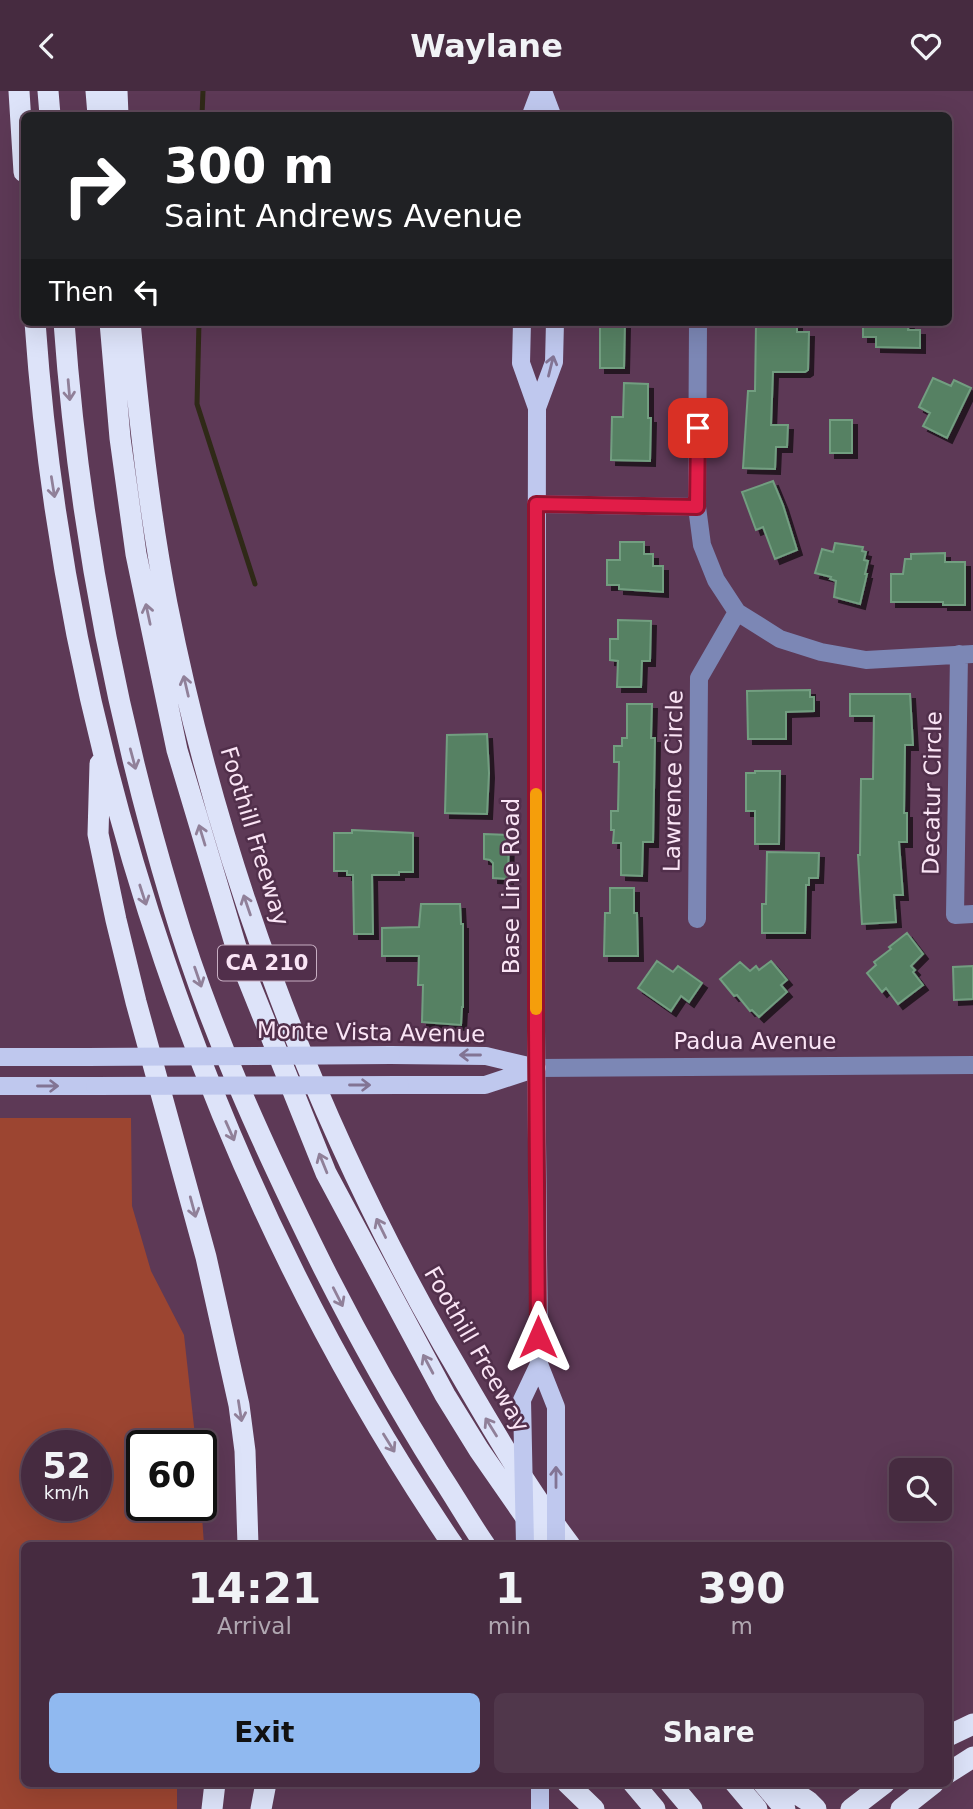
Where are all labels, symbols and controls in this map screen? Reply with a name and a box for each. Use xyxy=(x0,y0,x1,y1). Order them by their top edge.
icon: back xyxy=(28,27,66,65)
text: Waylane xyxy=(410,27,563,65)
icon: heart xyxy=(907,27,945,65)
text: 300 m xyxy=(164,138,334,195)
icon: right xyxy=(49,140,140,231)
text: Saint Andrews Avenue xyxy=(164,197,522,235)
icon: left xyxy=(128,273,166,311)
text: Then xyxy=(49,277,114,307)
one-way arrow xyxy=(545,355,558,378)
one-way arrow xyxy=(63,378,76,401)
pin xyxy=(668,398,728,458)
icon: arrive xyxy=(679,409,717,447)
one-way arrow xyxy=(46,475,59,498)
one-way arrow xyxy=(141,603,155,626)
one-way arrow xyxy=(179,675,193,698)
street label: Lawrence Circle xyxy=(658,690,688,872)
street label: Decatur Circle xyxy=(918,711,946,875)
street label: Foothill Freeway xyxy=(215,743,295,929)
one-way arrow xyxy=(127,747,140,769)
street label: Base Line Road xyxy=(498,798,524,974)
one-way arrow xyxy=(195,824,208,846)
one-way arrow xyxy=(138,883,150,905)
one-way arrow xyxy=(240,895,252,917)
road number: CA 210 xyxy=(218,945,316,981)
one-way arrow xyxy=(192,965,205,987)
street label: Monte Vista Avenue xyxy=(257,1017,485,1047)
street label: Padua Avenue xyxy=(674,1028,836,1054)
one-way arrow xyxy=(459,1049,482,1062)
one-way arrow xyxy=(348,1078,371,1092)
one-way arrow xyxy=(36,1079,59,1093)
one-way arrow xyxy=(224,1120,237,1142)
one-way arrow xyxy=(315,1153,328,1174)
one-way arrow xyxy=(187,1195,200,1218)
one-way arrow xyxy=(374,1218,388,1239)
street label: Foothill Freeway xyxy=(419,1262,535,1436)
one-way arrow xyxy=(332,1286,346,1307)
position arrow xyxy=(501,1300,575,1374)
one-way arrow xyxy=(421,1354,435,1375)
one-way arrow xyxy=(233,1399,246,1422)
one-way arrow xyxy=(484,1418,498,1438)
speed limit sign: 60 xyxy=(126,1430,217,1521)
one-way arrow xyxy=(382,1432,396,1452)
text: 52 xyxy=(42,1446,91,1486)
map controls xyxy=(889,1458,952,1521)
button: search xyxy=(889,1458,952,1521)
one-way arrow xyxy=(549,1466,563,1489)
text: km/h xyxy=(44,1482,89,1503)
text: 14:21 xyxy=(188,1564,321,1613)
text: 1 xyxy=(495,1564,524,1613)
text: 390 xyxy=(698,1564,785,1613)
text: Arrival xyxy=(217,1613,292,1639)
text: min xyxy=(488,1613,531,1639)
text: m xyxy=(730,1613,753,1639)
button: Exit xyxy=(49,1693,480,1773)
button: Share xyxy=(494,1693,924,1773)

